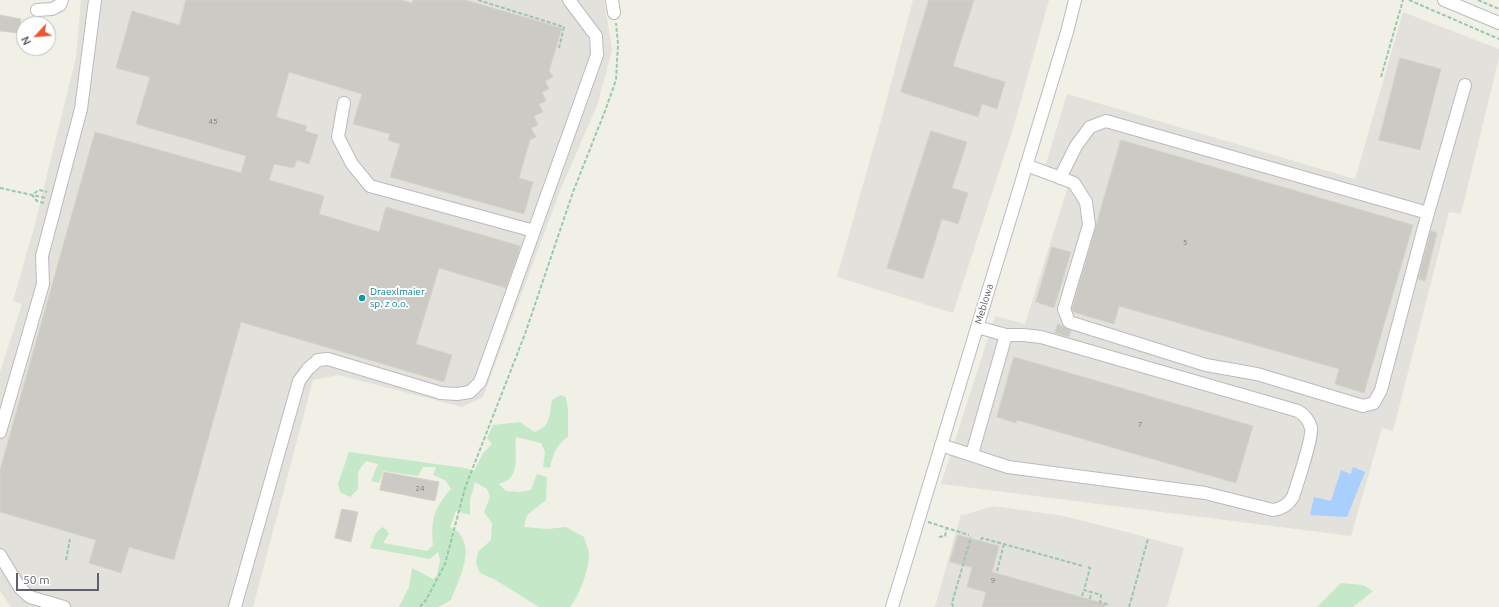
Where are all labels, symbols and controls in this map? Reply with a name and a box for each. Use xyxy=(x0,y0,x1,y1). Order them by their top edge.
north arrow xyxy=(16,16,56,56)
text: N xyxy=(19,34,33,47)
house number: 45 xyxy=(208,116,218,126)
house number: 5 xyxy=(1183,237,1187,247)
street label: Meblowa xyxy=(972,282,996,326)
place label: Draexlmaier sp. z o.o. xyxy=(370,286,425,310)
marker: Draexlmaier sp. z o.o. xyxy=(357,293,367,303)
house number: 7 xyxy=(1138,419,1142,429)
house number: 24 xyxy=(415,483,425,493)
scale bar xyxy=(18,565,101,591)
text: 50 m xyxy=(23,573,50,586)
house number: 9 xyxy=(991,575,995,585)

